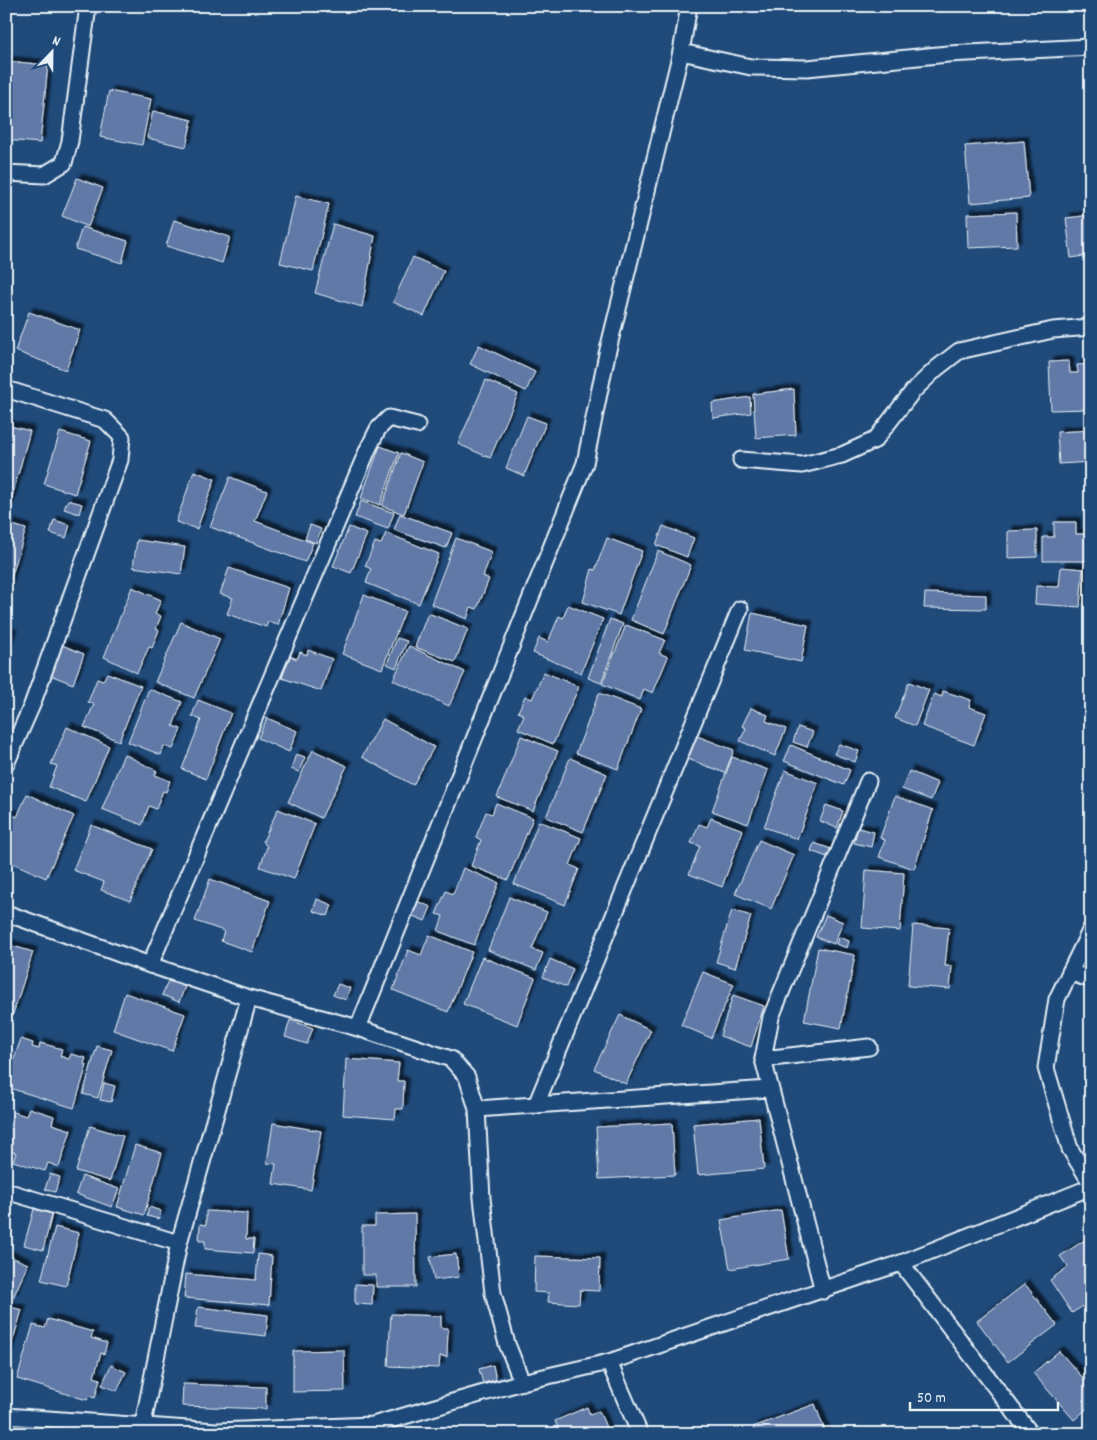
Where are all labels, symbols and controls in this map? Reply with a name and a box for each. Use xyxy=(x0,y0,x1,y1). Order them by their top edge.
north arrow xyxy=(28,28,78,78)
text: N xyxy=(49,31,63,52)
scale bar xyxy=(910,1380,1057,1412)
text: 50 m xyxy=(917,1388,946,1410)

